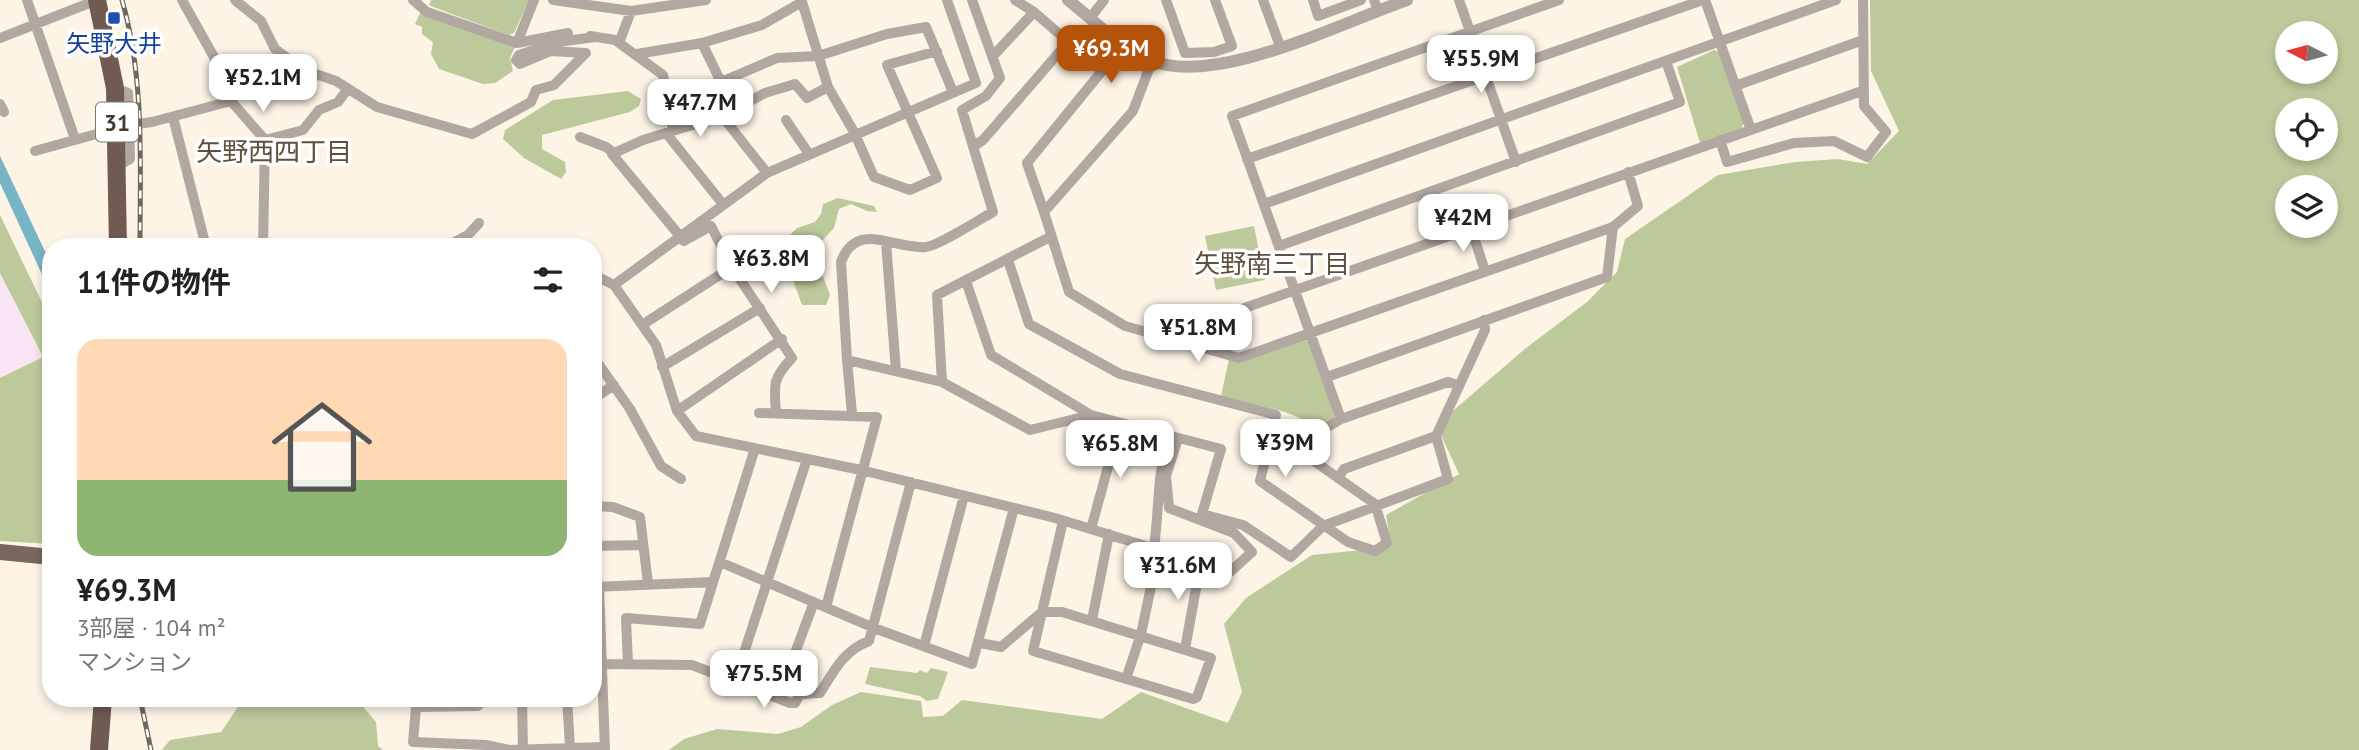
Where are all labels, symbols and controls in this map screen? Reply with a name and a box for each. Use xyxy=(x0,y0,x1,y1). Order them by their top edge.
marker: 矢野大井 xyxy=(106,10,122,26)
north arrow xyxy=(2275,21,2338,84)
map controls xyxy=(2275,21,2338,238)
pin: ¥69.3M xyxy=(1054,25,1168,85)
place label: 矢野大井 xyxy=(66,28,162,59)
text: ¥69.3M xyxy=(1073,33,1149,62)
pin: ¥55.9M xyxy=(1424,36,1538,95)
text: ¥55.9M xyxy=(1443,43,1519,72)
pin: ¥52.1M xyxy=(206,54,320,114)
text: ¥52.1M xyxy=(225,62,301,91)
pin: ¥47.7M xyxy=(643,80,757,139)
text: ¥47.7M xyxy=(663,87,737,116)
button: locate xyxy=(2275,98,2338,161)
road number: 31 xyxy=(96,102,138,141)
district label: 矢野西四丁目 xyxy=(196,135,352,168)
button: layers xyxy=(2275,175,2338,238)
pin: ¥42M xyxy=(1422,194,1504,254)
text: ¥42M xyxy=(1434,202,1492,231)
pin: ¥63.8M xyxy=(714,236,828,295)
text: ¥63.8M xyxy=(733,243,809,272)
district label: 矢野南三丁目 xyxy=(1194,247,1350,280)
icon: filters xyxy=(529,261,567,299)
text: 11件の物件 xyxy=(77,262,231,301)
pin: ¥51.8M xyxy=(1141,304,1255,364)
text: ¥51.8M xyxy=(1160,312,1236,341)
icon: home xyxy=(259,384,385,510)
pin: ¥65.8M xyxy=(1063,420,1177,480)
pin: ¥39M xyxy=(1244,420,1326,479)
text: ¥39M xyxy=(1256,427,1314,456)
text: ¥65.8M xyxy=(1082,428,1158,457)
pin: ¥31.6M xyxy=(1121,542,1235,602)
text: ¥31.6M xyxy=(1140,550,1216,579)
text: ¥69.3M xyxy=(77,570,176,609)
text: 3部屋 · 104 m² xyxy=(77,613,225,642)
text: マンション xyxy=(77,647,192,676)
pin: ¥75.5M xyxy=(707,650,821,710)
text: ¥75.5M xyxy=(726,658,802,687)

